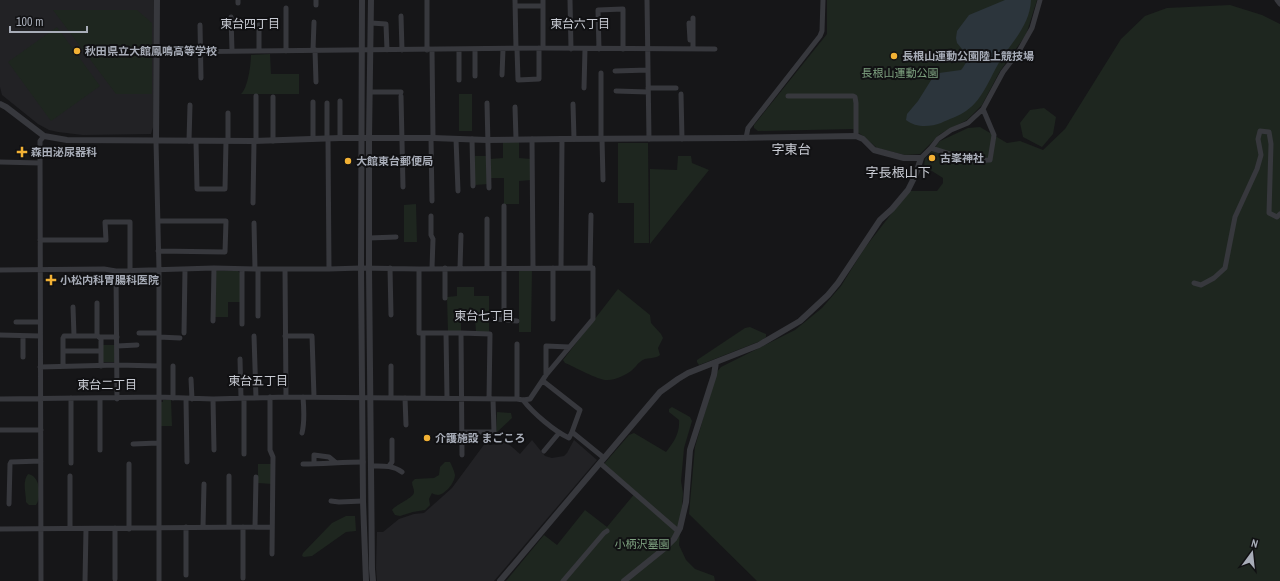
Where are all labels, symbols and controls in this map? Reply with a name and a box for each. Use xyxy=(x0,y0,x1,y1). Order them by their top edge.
scale bar xyxy=(10,8,87,34)
text: 100 m xyxy=(16,14,43,30)
district label: 東台四丁目 xyxy=(220,16,280,32)
district label: 東台六丁目 xyxy=(550,16,610,32)
place label: 秋田県立大館鳳鳴高等学校 xyxy=(85,44,217,58)
marker: 秋田県立大館鳳鳴高等学校 xyxy=(72,46,82,56)
place label: 長根山運動公園陸上競技場 xyxy=(902,49,1034,63)
marker: 長根山運動公園陸上競技場 xyxy=(889,51,899,61)
park label: 長根山運動公園 xyxy=(862,66,939,80)
district label: 字東台 xyxy=(771,141,811,158)
place label: 森田泌尿器科 xyxy=(31,145,97,159)
marker: 森田泌尿器科 xyxy=(16,146,28,158)
place label: 古峯神社 xyxy=(940,151,984,165)
marker: 古峯神社 xyxy=(927,153,937,163)
place label: 大館東台郵便局 xyxy=(356,154,433,168)
marker: 大館東台郵便局 xyxy=(343,156,353,166)
district label: 字長根山下 xyxy=(865,164,931,181)
place label: 小松内科胃腸科医院 xyxy=(60,273,159,287)
marker: 小松内科胃腸科医院 xyxy=(45,274,57,286)
district label: 東台七丁目 xyxy=(454,308,514,324)
district label: 東台五丁目 xyxy=(228,373,288,389)
district label: 東台二丁目 xyxy=(77,377,137,393)
place label: 介護施設 まごころ xyxy=(435,431,526,445)
marker: 介護施設 まごころ xyxy=(422,433,432,443)
north arrow xyxy=(1232,533,1272,573)
text: N xyxy=(1250,536,1260,551)
park label: 小柄沢墓園 xyxy=(615,537,670,551)

